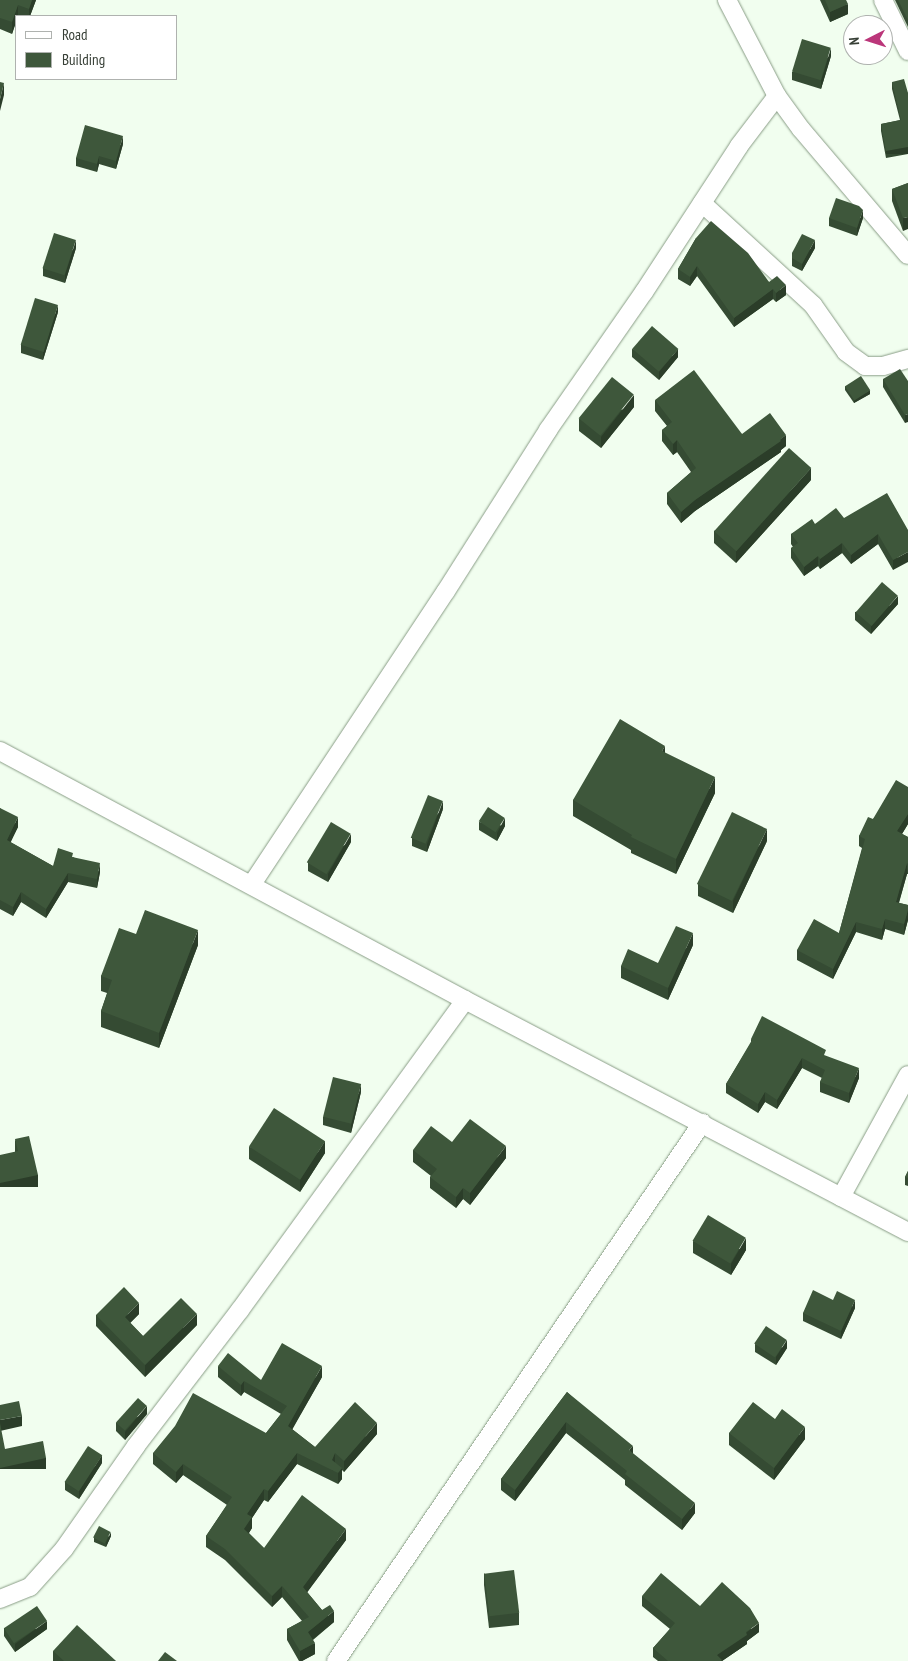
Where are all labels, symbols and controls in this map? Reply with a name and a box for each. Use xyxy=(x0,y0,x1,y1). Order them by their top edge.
legend xyxy=(15,15,178,80)
north arrow xyxy=(843,15,893,65)
text: Road xyxy=(62,25,88,44)
text: N xyxy=(845,37,863,46)
text: Building xyxy=(62,50,105,69)

